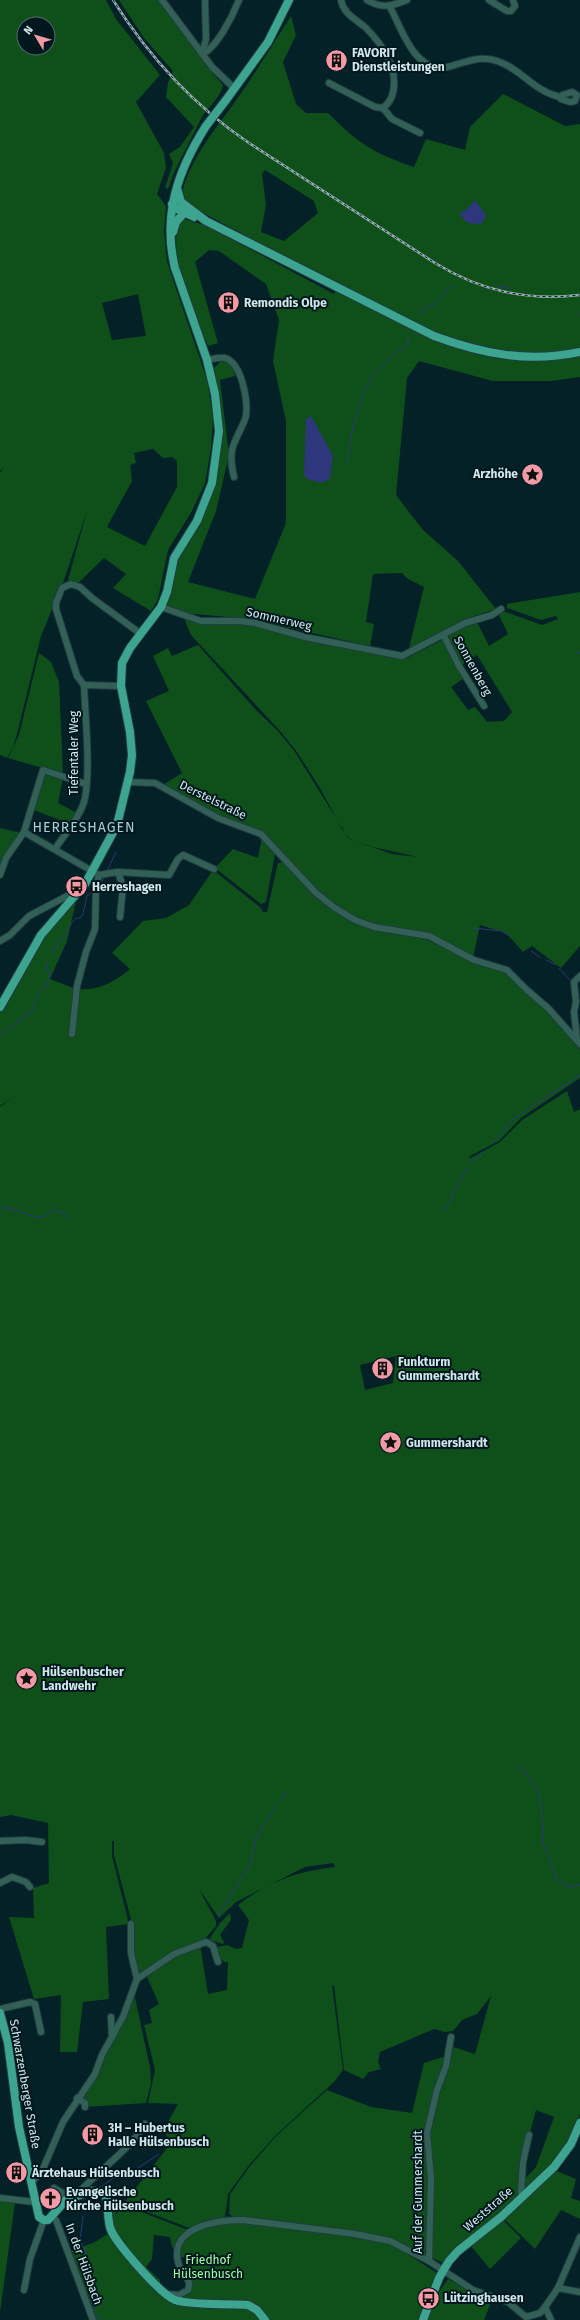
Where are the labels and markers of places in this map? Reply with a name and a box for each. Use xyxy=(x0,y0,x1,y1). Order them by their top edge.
place label: FAVORIT Dienstleistungen xyxy=(352,46,445,74)
building icon: FAVORIT Dienstleistungen xyxy=(324,47,350,73)
building icon: Remondis Olpe xyxy=(215,290,241,316)
place label: Remondis Olpe xyxy=(244,296,327,310)
place icon: Arzhöhe xyxy=(520,461,546,487)
place label: Arzhöhe xyxy=(472,467,518,481)
bus stop icon: Herreshagen xyxy=(64,874,90,900)
place label: Herreshagen xyxy=(92,880,162,894)
place label: Funkturm Gummershardt xyxy=(398,1355,480,1383)
building icon: Funkturm Gummershardt xyxy=(370,1356,396,1382)
place icon: Gummershardt xyxy=(377,1430,403,1456)
place label: Gummershardt xyxy=(406,1436,488,1450)
place label: Hülsenbuscher Landwehr xyxy=(42,1665,124,1693)
place icon: Hülsenbuscher Landwehr xyxy=(14,1666,40,1692)
place label: 3H – Hubertus Halle Hülsenbusch xyxy=(107,2121,209,2149)
building icon: 3H – Hubertus Halle Hülsenbusch xyxy=(80,2122,106,2148)
building icon: Ärztehaus Hülsenbusch xyxy=(4,2160,30,2186)
place label: Ärztehaus Hülsenbusch xyxy=(31,2165,160,2180)
place label: Evangelische Kirche Hülsenbusch xyxy=(66,2185,174,2213)
church icon: Evangelische Kirche Hülsenbusch xyxy=(38,2186,64,2212)
bus stop icon: Lützinghausen xyxy=(415,2285,441,2311)
place label: Lützinghausen xyxy=(444,2291,524,2305)

